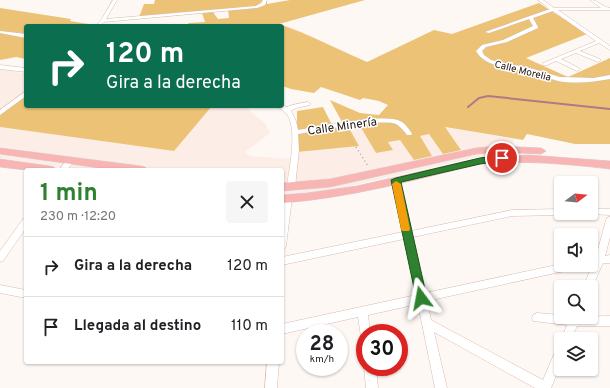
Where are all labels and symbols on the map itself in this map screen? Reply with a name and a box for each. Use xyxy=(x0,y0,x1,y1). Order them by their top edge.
street label: Calle Morelia xyxy=(493,58,552,85)
street label: Calle Minería xyxy=(306,114,378,140)
pin xyxy=(485,141,519,175)
north arrow xyxy=(554,176,598,220)
position arrow xyxy=(400,277,442,319)
speed limit sign: 30 xyxy=(356,324,408,376)

